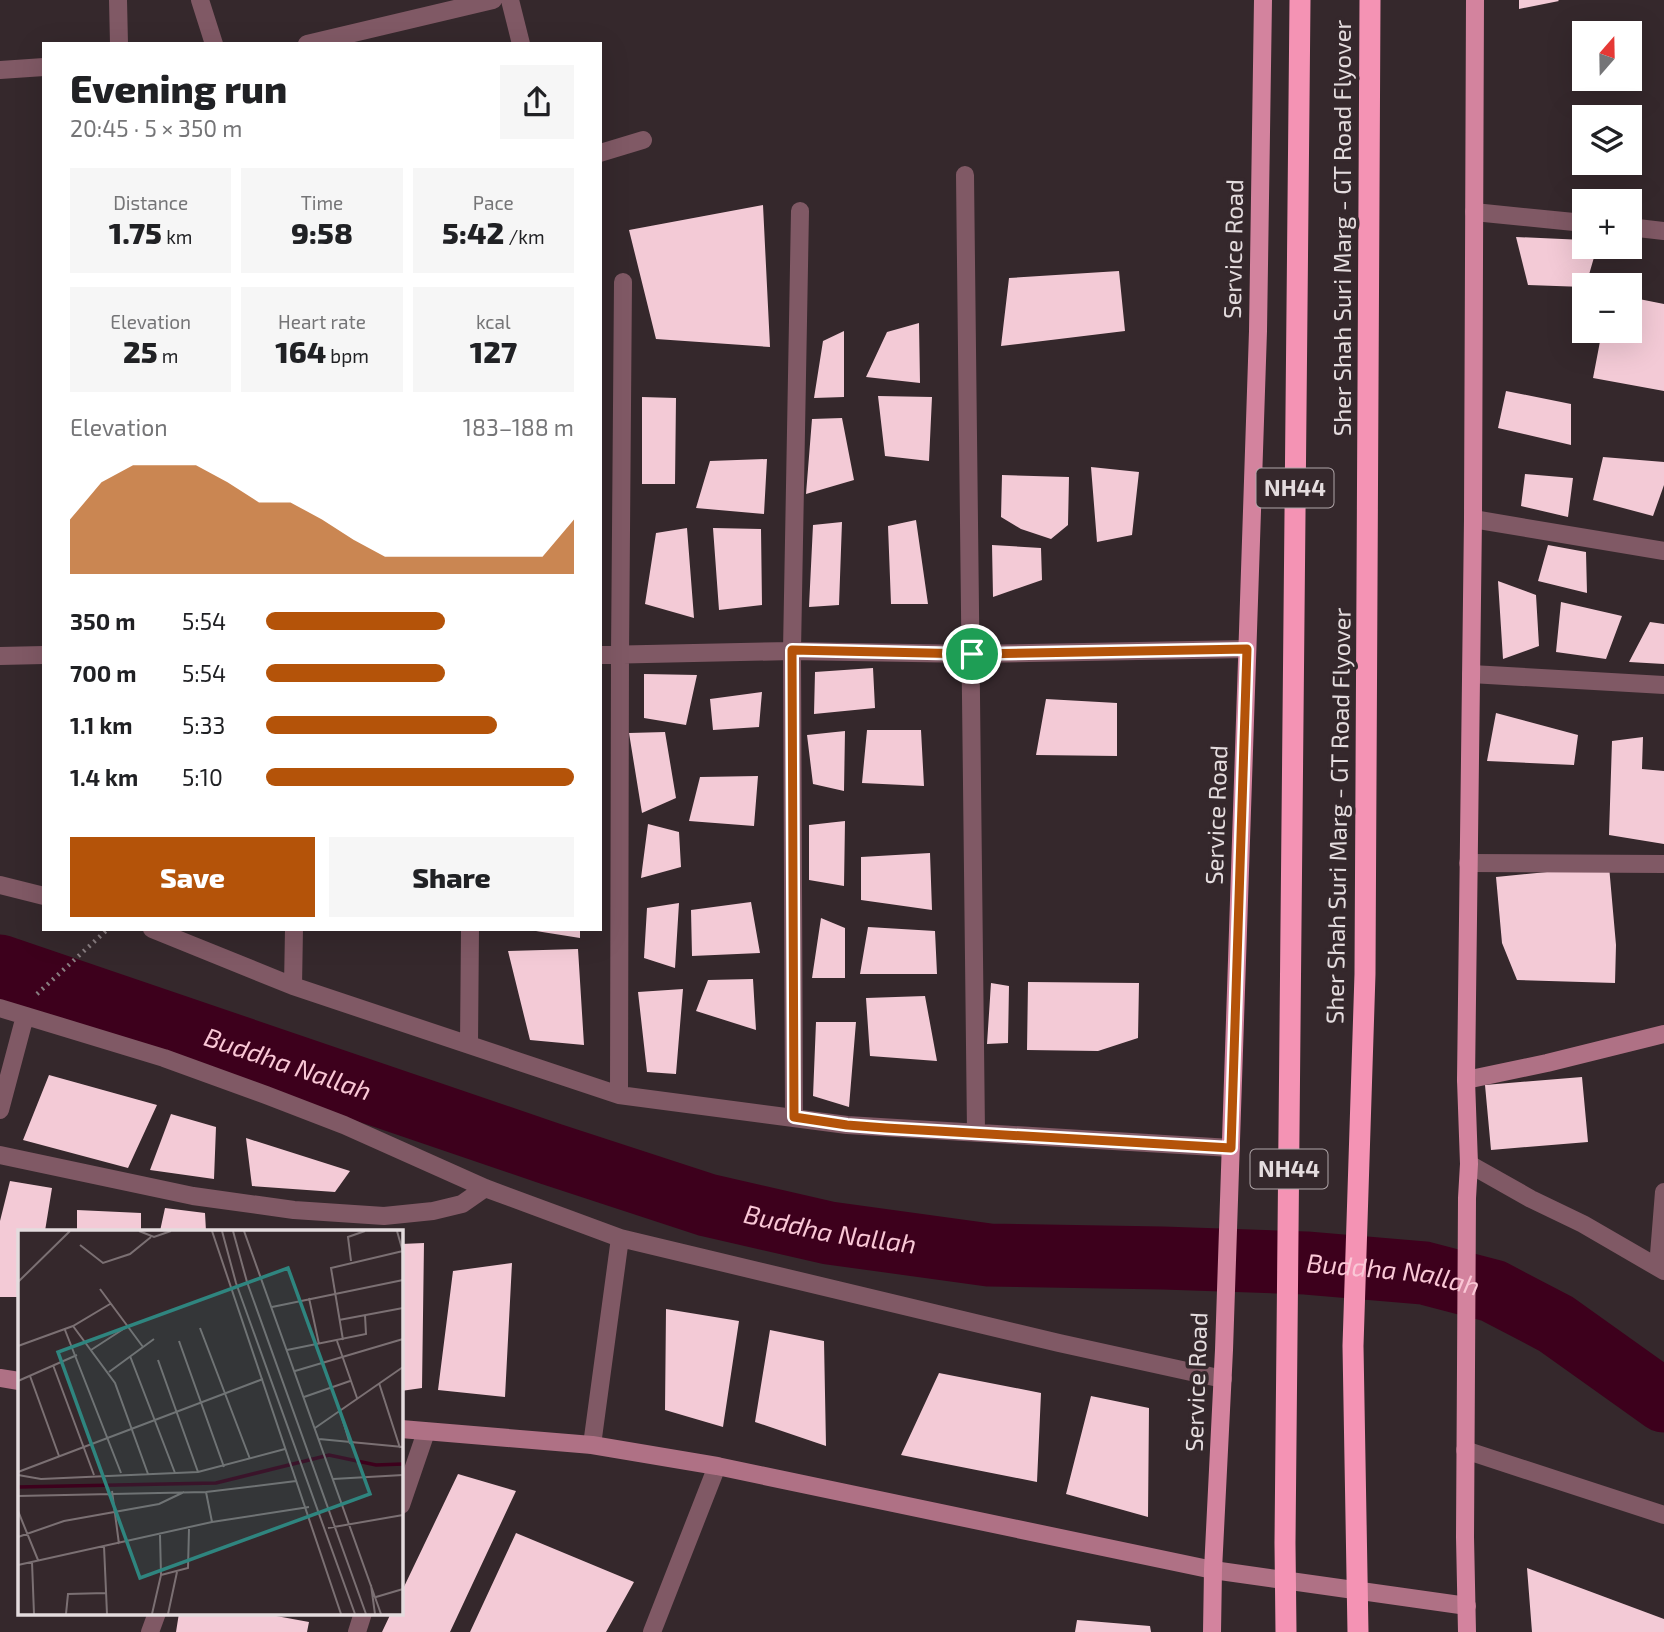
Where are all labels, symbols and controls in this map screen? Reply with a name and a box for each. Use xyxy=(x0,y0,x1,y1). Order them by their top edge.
street label: Sher Shah Suri Marg - GT Road Flyover xyxy=(1327,19,1356,436)
north arrow xyxy=(1572,21,1642,91)
map controls xyxy=(1572,21,1642,343)
text: Evening run xyxy=(70,65,287,111)
button: share xyxy=(500,65,574,139)
button: layers xyxy=(1572,105,1642,175)
text: 20:45 · 5 × 350 m xyxy=(70,114,242,142)
street label: Service Road xyxy=(1217,179,1248,319)
button: + xyxy=(1572,189,1642,259)
text: Distance xyxy=(113,191,188,214)
text: Time xyxy=(301,191,343,214)
text: Pace xyxy=(473,191,514,214)
text: 1.75 xyxy=(109,214,162,250)
text: 9:58 xyxy=(291,214,353,250)
text: 5:42 xyxy=(442,214,504,250)
text: km xyxy=(162,225,192,248)
text: /km xyxy=(504,225,545,248)
button: − xyxy=(1572,273,1642,343)
text: Elevation xyxy=(110,310,191,333)
text: Heart rate xyxy=(278,310,366,333)
text: kcal xyxy=(476,310,511,333)
text: 25 xyxy=(123,333,158,369)
text: 164 xyxy=(275,333,326,369)
text: 127 xyxy=(470,333,517,369)
text: m xyxy=(158,344,178,367)
text: bpm xyxy=(326,344,369,367)
text: Elevation xyxy=(70,413,168,441)
text: 183–188 m xyxy=(463,413,574,441)
road number: NH44 xyxy=(1256,468,1334,508)
text: 350 m xyxy=(70,607,135,635)
text: 5:54 xyxy=(182,607,226,635)
street label: Sher Shah Suri Marg - GT Road Flyover xyxy=(1319,607,1356,1024)
pin xyxy=(942,624,1002,684)
icon: arrive xyxy=(953,635,991,673)
text: 700 m xyxy=(70,659,136,687)
text: 5:54 xyxy=(182,659,226,687)
text: 1.1 km xyxy=(70,711,133,739)
text: 5:33 xyxy=(182,711,225,739)
street label: Service Road xyxy=(1199,745,1232,885)
text: 1.4 km xyxy=(70,763,138,791)
text: 5:10 xyxy=(182,763,223,791)
button: Save xyxy=(70,837,315,917)
button: Share xyxy=(329,837,574,917)
water label: Buddha Nallah xyxy=(201,1020,376,1106)
road number: NH44 xyxy=(1250,1150,1328,1188)
water label: Buddha Nallah xyxy=(741,1197,918,1259)
inset map xyxy=(18,1230,402,1614)
water label: Buddha Nallah xyxy=(1305,1246,1483,1301)
street label: Service Road xyxy=(1179,1312,1212,1452)

